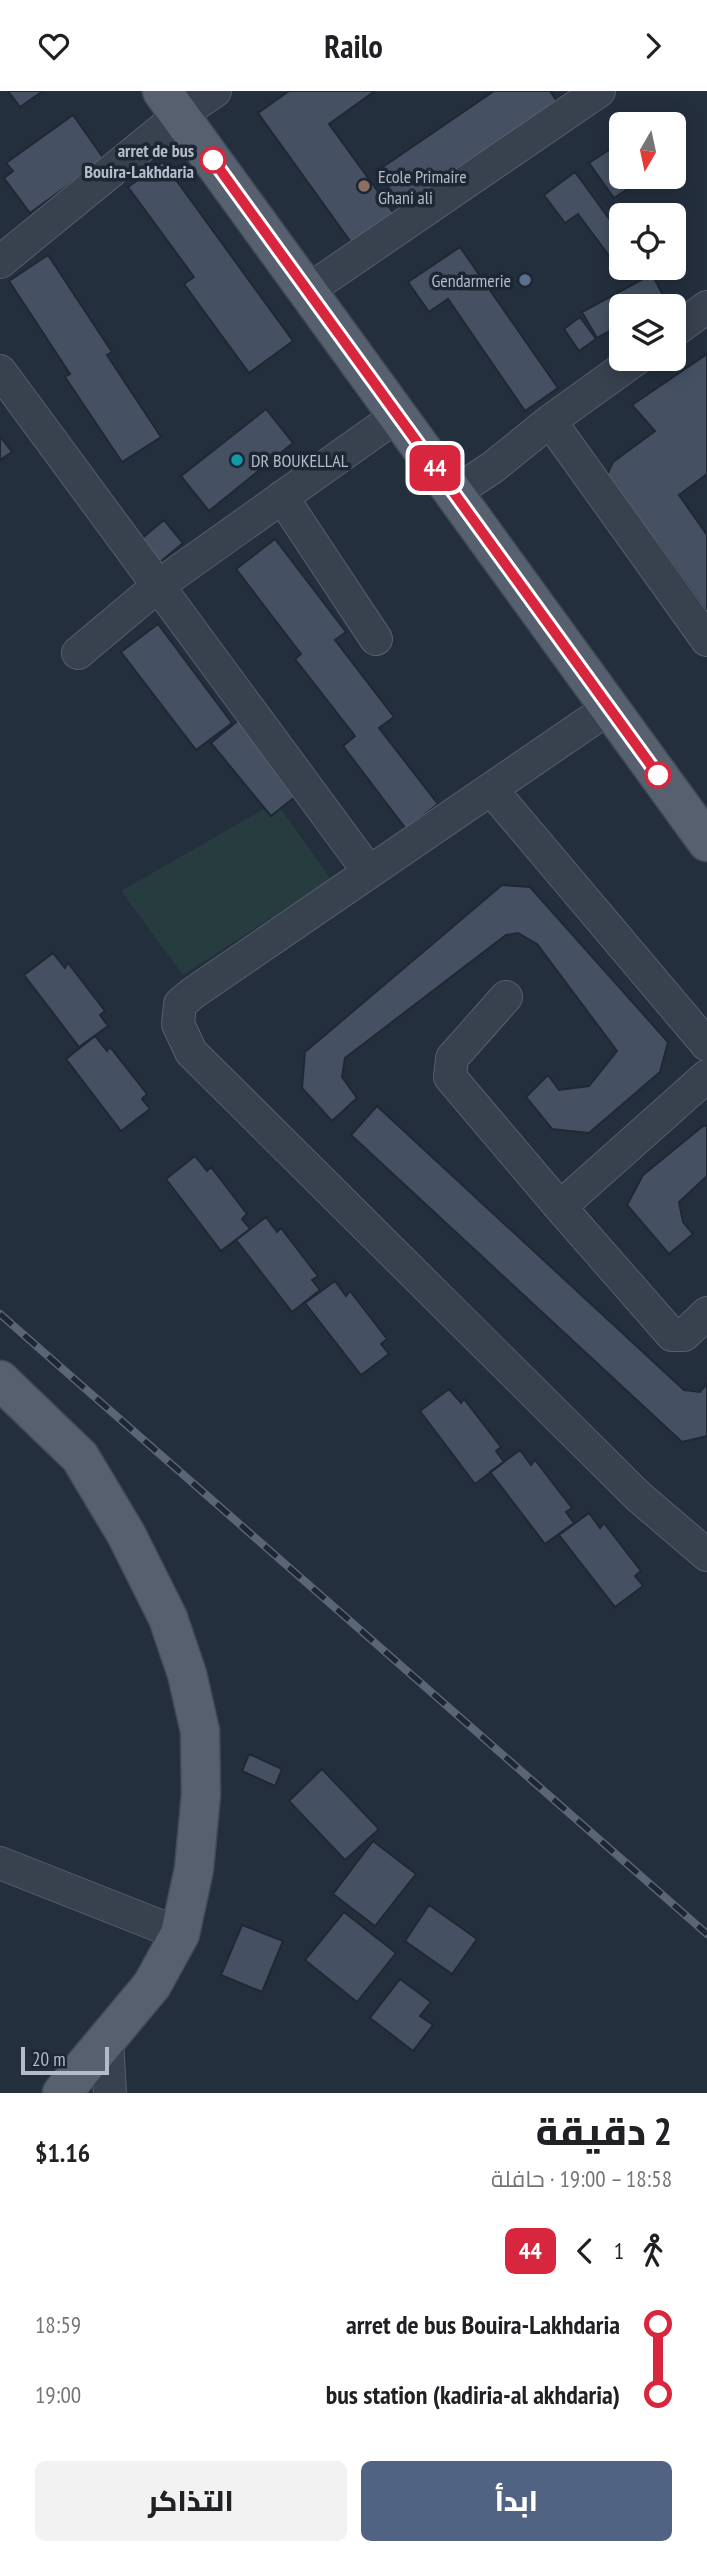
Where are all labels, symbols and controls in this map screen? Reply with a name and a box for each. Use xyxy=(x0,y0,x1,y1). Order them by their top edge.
text: Railo xyxy=(324,25,383,67)
icon: heart xyxy=(35,27,73,65)
icon: forward xyxy=(634,27,672,65)
north arrow xyxy=(609,112,686,189)
map controls xyxy=(609,112,686,371)
place label: arret de bus Bouira-Lakhdaria xyxy=(84,139,194,183)
marker: arret de bus Bouira-Lakhdaria xyxy=(200,147,226,173)
place label: Ecole Primaire Ghani ali xyxy=(378,165,467,209)
marker: Ecole Primaire Ghani ali xyxy=(356,178,372,194)
button: locate xyxy=(609,203,686,280)
place label: Gendarmerie xyxy=(431,269,511,292)
marker: Gendarmerie xyxy=(517,272,533,288)
button: layers xyxy=(609,294,686,371)
line badge: 44 xyxy=(404,445,466,491)
place label: DR BOUKELLAL xyxy=(251,449,349,472)
marker: DR BOUKELLAL xyxy=(229,452,245,468)
text: 44 xyxy=(424,452,446,483)
unlabelled marker xyxy=(645,762,671,788)
scale bar xyxy=(21,2044,108,2076)
text: 20 m xyxy=(32,2047,66,2071)
text: 2 دقيقة xyxy=(536,2106,672,2155)
text: $1.16 xyxy=(35,2136,90,2169)
text: 18:58 – 19:00 · حافلة xyxy=(491,2164,672,2193)
icon: back xyxy=(566,2232,604,2270)
icon: walk xyxy=(634,2232,672,2270)
text: 44 xyxy=(519,2235,542,2266)
text: 1 xyxy=(614,2236,624,2265)
text: arret de bus Bouira-Lakhdaria xyxy=(346,2308,620,2341)
text: 18:59 xyxy=(35,2310,81,2339)
text: bus station (kadiria-al akhdaria) xyxy=(326,2378,620,2411)
text: 19:00 xyxy=(35,2380,81,2409)
button: التذاكر xyxy=(35,2461,347,2541)
button: ابدأ xyxy=(361,2461,672,2541)

